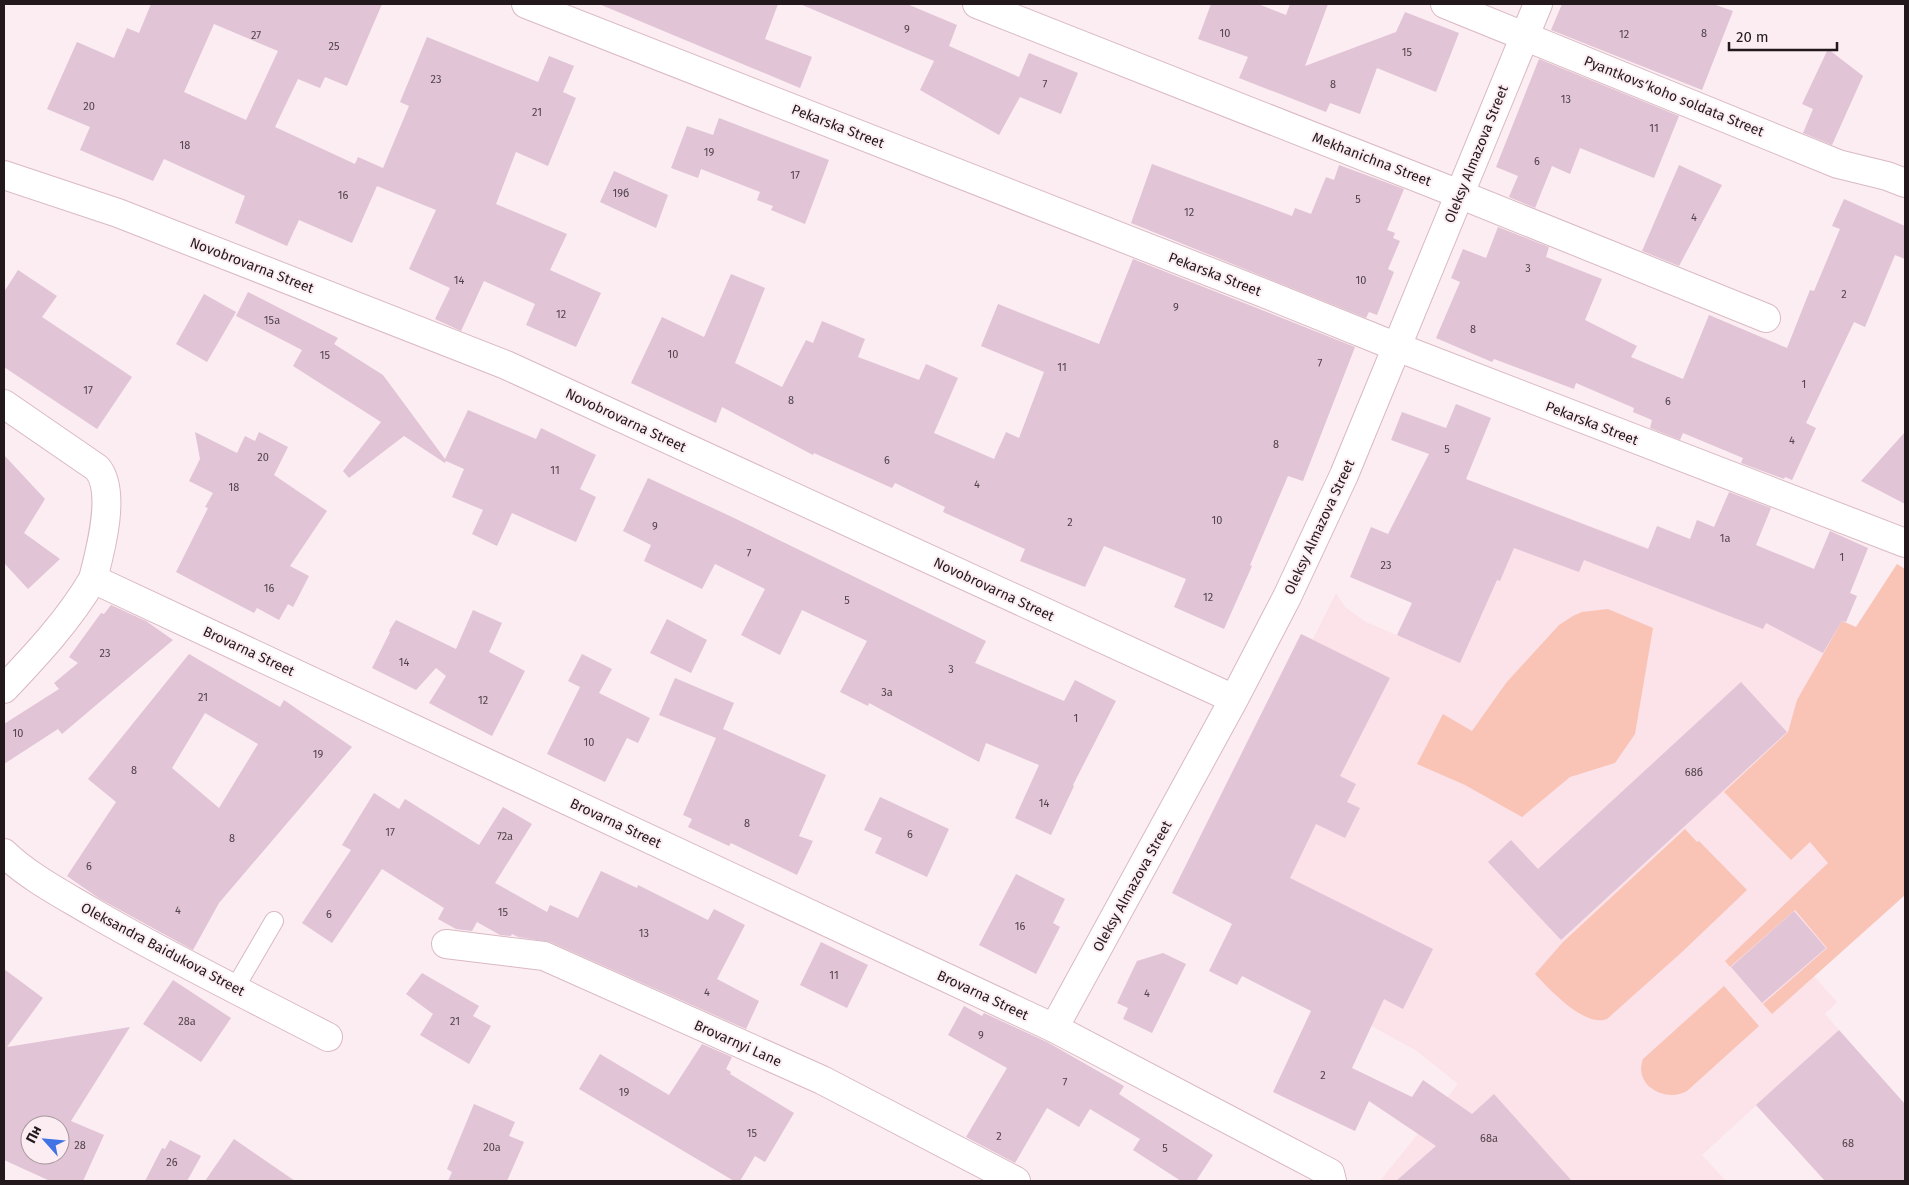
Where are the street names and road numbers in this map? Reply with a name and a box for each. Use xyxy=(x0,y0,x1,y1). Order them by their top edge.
street label: Pyantkovsʹkoho soldata Street xyxy=(1581,53,1767,141)
street label: Oleksy Almazova Street xyxy=(1441,82,1512,226)
street label: Pekarska Street xyxy=(789,101,887,152)
street label: Mekhanichna Street xyxy=(1310,129,1435,190)
street label: Novobrovarna Street xyxy=(187,234,317,297)
street label: Pekarska Street xyxy=(1166,249,1264,300)
street label: Novobrovarna Street xyxy=(563,385,690,456)
street label: Pekarska Street xyxy=(1543,398,1641,449)
street label: Oleksy Almazova Street xyxy=(1281,456,1359,598)
street label: Novobrovarna Street xyxy=(931,554,1058,625)
street label: Brovarna Street xyxy=(200,623,298,680)
street label: Brovarna Street xyxy=(567,795,665,852)
street label: Oleksy Almazova Street xyxy=(1089,817,1176,955)
street label: Oleksandra Baidukova Street xyxy=(78,899,248,1000)
street label: Brovarna Street xyxy=(934,967,1032,1024)
street label: Brovarnyi Lane xyxy=(691,1017,784,1070)

